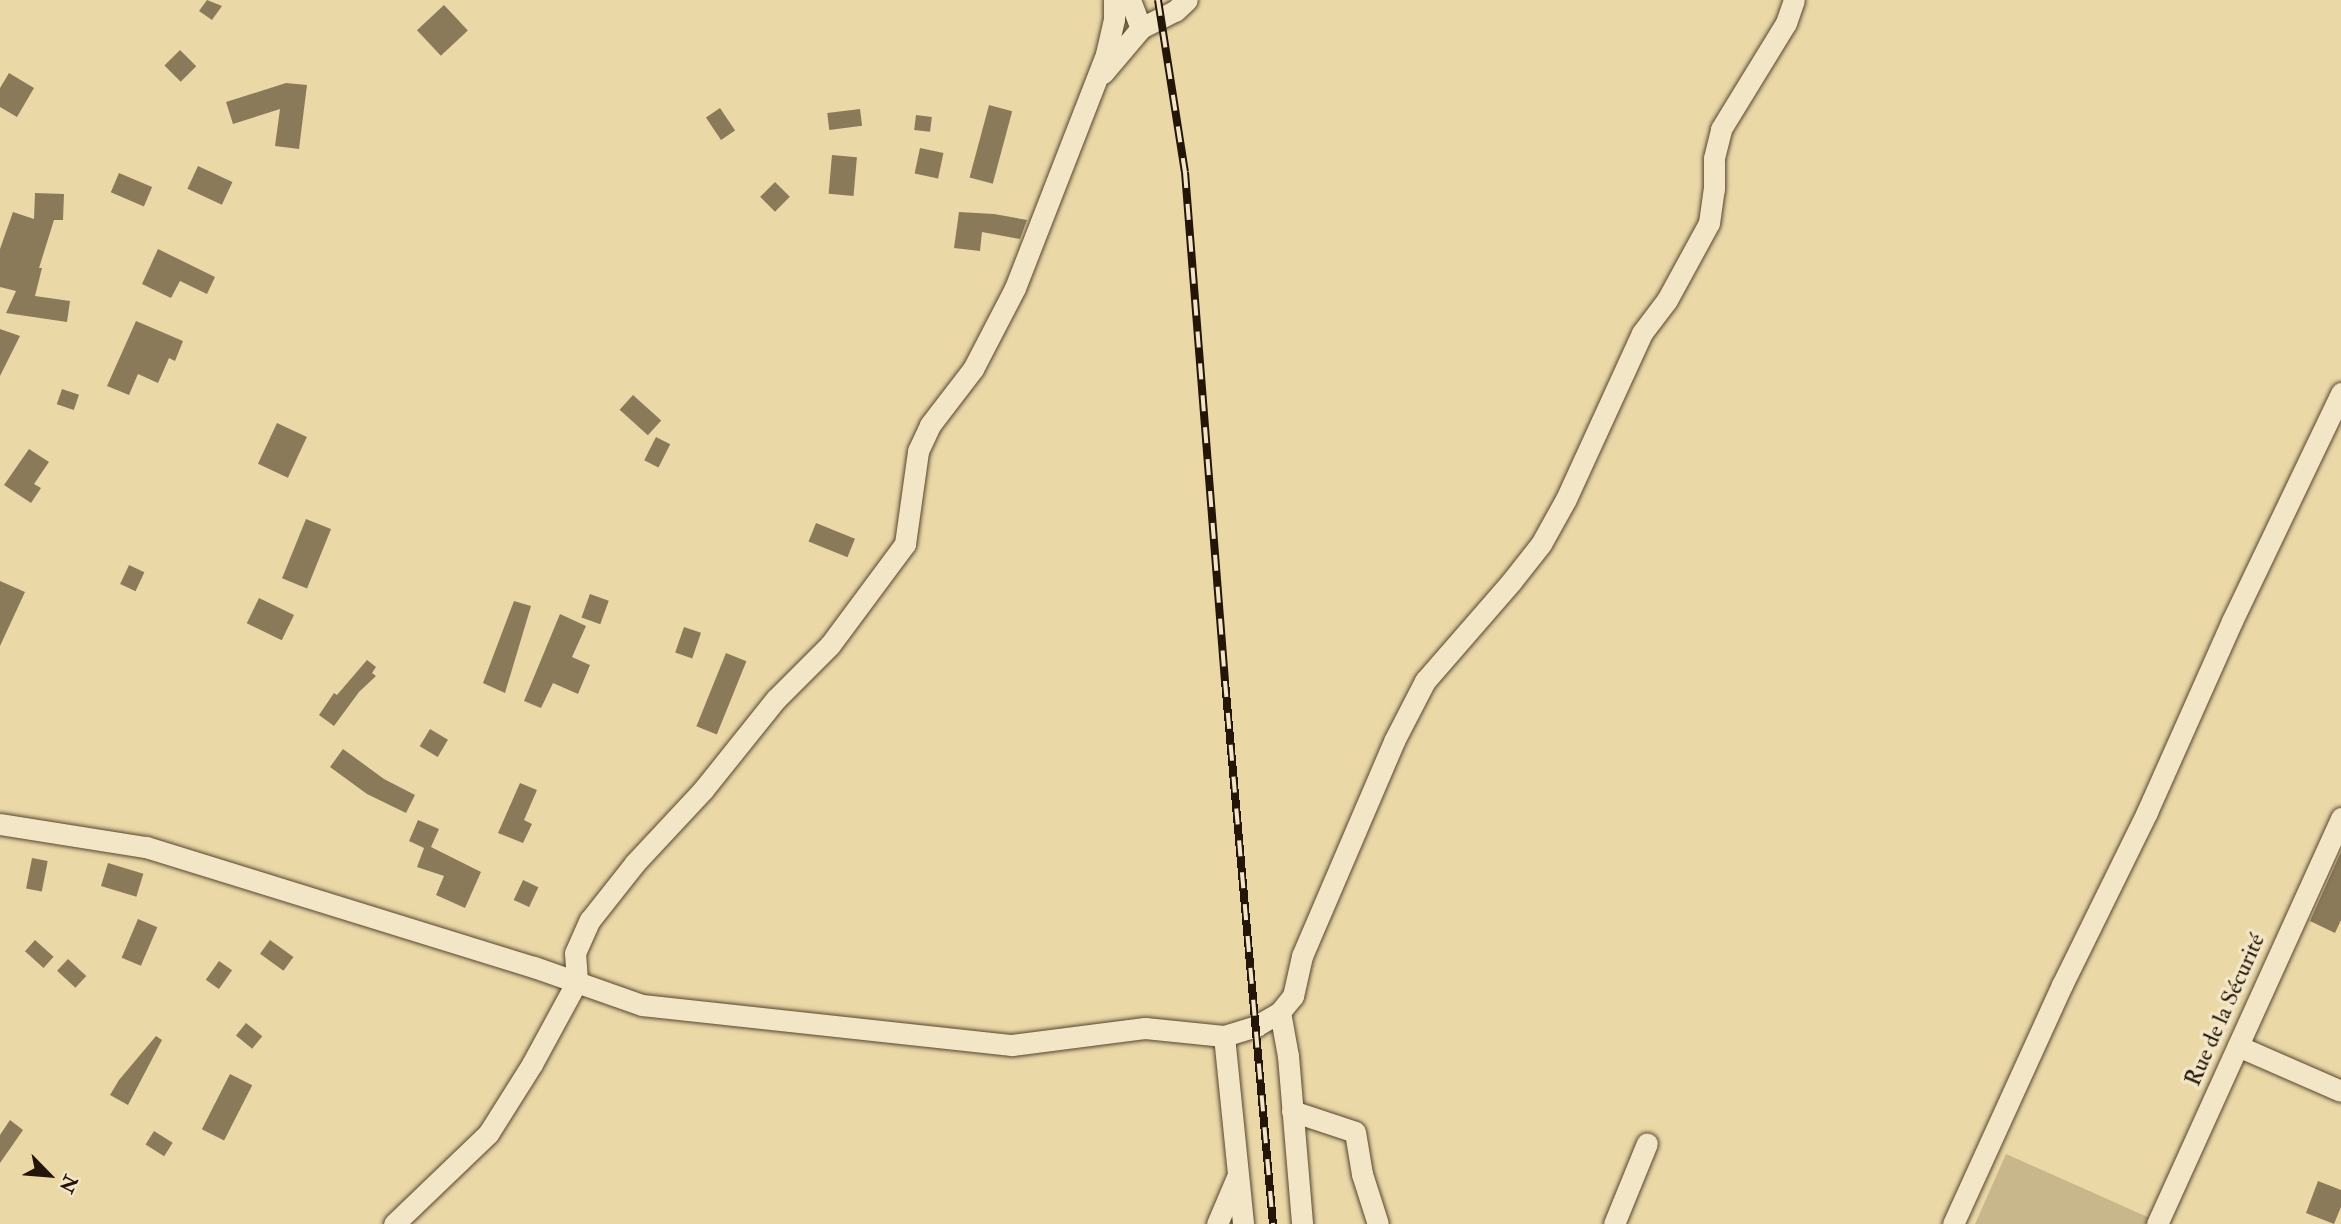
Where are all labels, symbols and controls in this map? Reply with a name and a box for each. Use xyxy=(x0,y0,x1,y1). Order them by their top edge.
street label: Rue de la Sécurité xyxy=(2179,930,2271,1090)
north arrow xyxy=(14,1140,84,1210)
text: N xyxy=(54,1171,83,1197)

